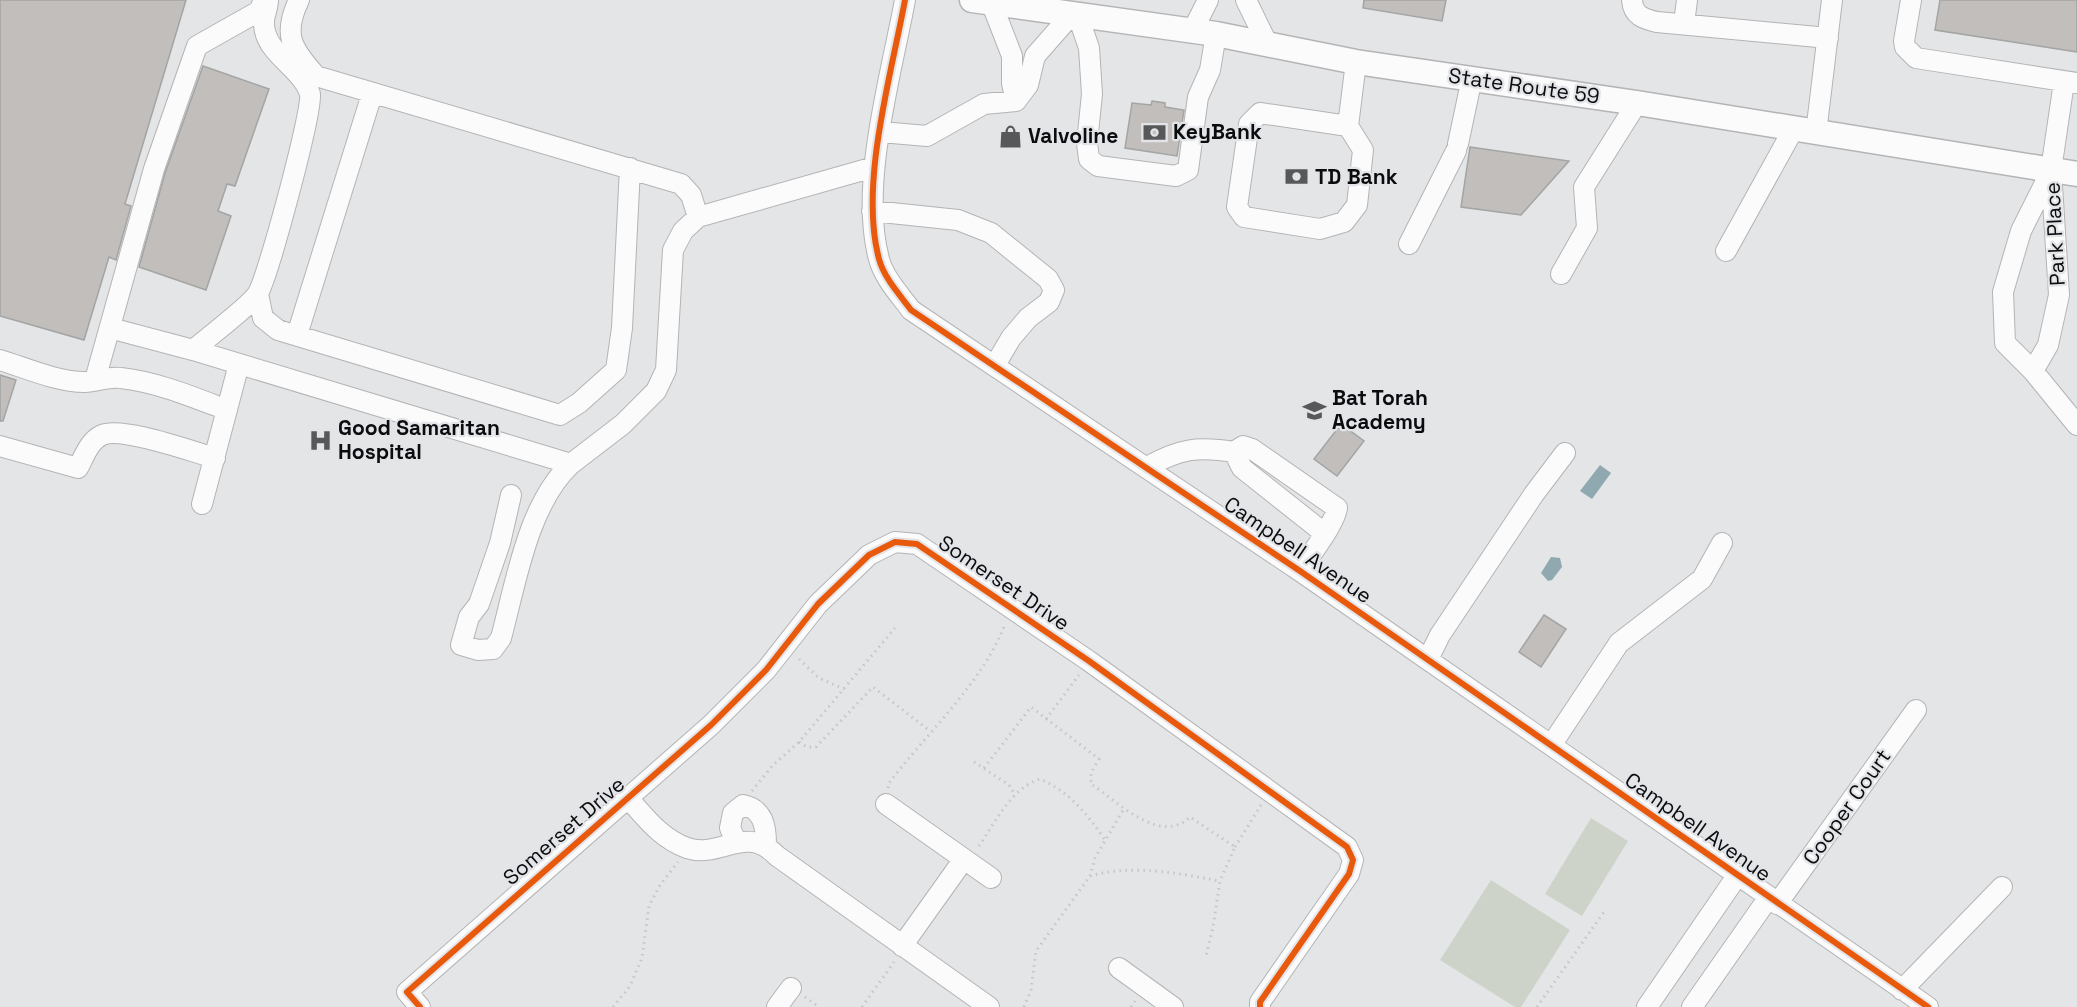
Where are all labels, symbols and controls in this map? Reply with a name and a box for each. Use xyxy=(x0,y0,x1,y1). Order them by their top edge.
street label: State Route 59 xyxy=(1447,62,1602,109)
place label: KeyBank xyxy=(1173,118,1262,145)
bank icon: KeyBank xyxy=(1142,119,1168,145)
place label: Valvoline xyxy=(1028,122,1118,149)
shop icon: Valvoline xyxy=(997,123,1023,149)
place label: TD Bank xyxy=(1315,163,1398,190)
bank icon: TD Bank xyxy=(1284,164,1310,190)
street label: Park Place xyxy=(2038,182,2071,286)
place label: Bat Torah Academy xyxy=(1332,384,1428,435)
school or university icon: Bat Torah Academy xyxy=(1301,397,1327,423)
place label: Good Samaritan Hospital xyxy=(338,414,500,465)
hospital icon: Good Samaritan Hospital xyxy=(307,427,333,453)
street label: Campbell Avenue xyxy=(1219,490,1377,609)
street label: Somerset Drive xyxy=(934,529,1075,636)
street label: Cooper Court xyxy=(1797,743,1897,870)
street label: Campbell Avenue xyxy=(1620,766,1777,887)
street label: Somerset Drive xyxy=(497,770,630,891)

